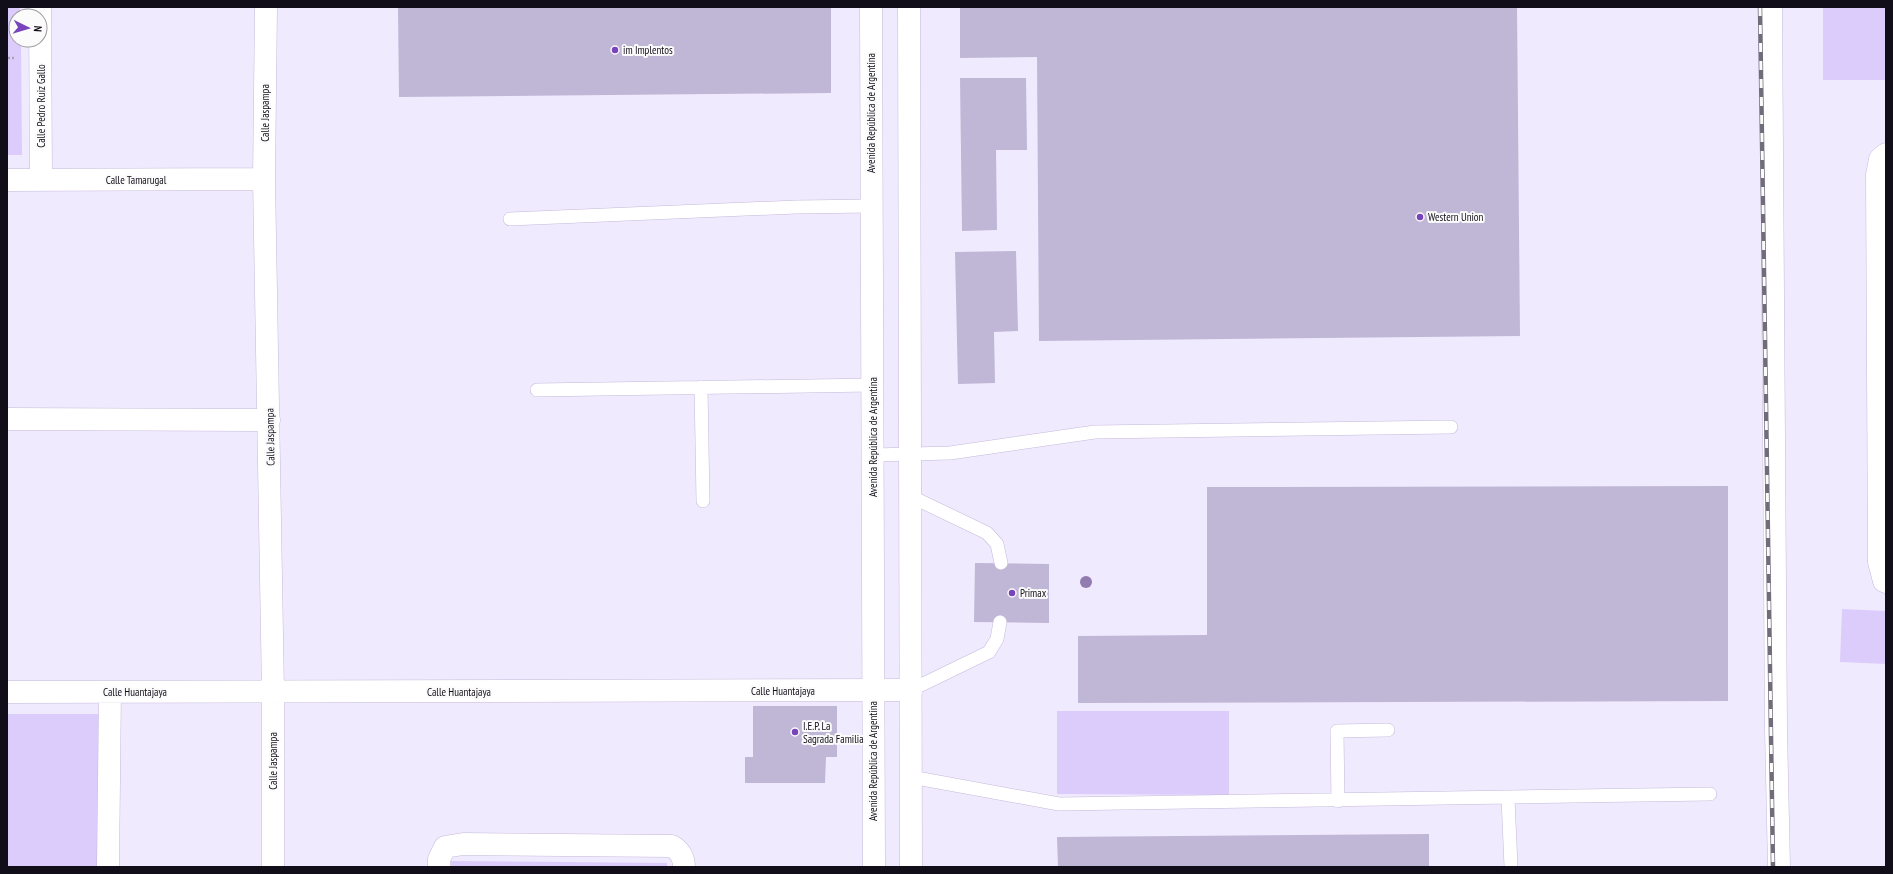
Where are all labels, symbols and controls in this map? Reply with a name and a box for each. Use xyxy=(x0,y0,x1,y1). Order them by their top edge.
north arrow xyxy=(8,8,48,48)
text: N xyxy=(31,25,45,32)
place label: im Implentos xyxy=(623,43,673,57)
marker: im Implentos xyxy=(610,45,620,55)
street label: Avenida República de Argentina xyxy=(864,53,878,173)
street label: Calle Pedro Ruiz Gallo xyxy=(34,64,48,148)
street label: Calle Jaspampa xyxy=(258,84,272,142)
street label: Calle Tamarugal xyxy=(106,173,167,187)
place label: Western Union xyxy=(1428,210,1484,224)
marker: Western Union xyxy=(1415,212,1425,222)
street label: Avenida República de Argentina xyxy=(866,377,880,497)
street label: Calle Jaspampa xyxy=(262,408,278,466)
place label: Primax xyxy=(1020,586,1047,600)
marker: Primax xyxy=(1007,588,1017,598)
street label: Calle Huantajaya xyxy=(751,684,815,698)
street label: Calle Huantajaya xyxy=(103,685,167,699)
street label: Calle Huantajaya xyxy=(427,685,491,699)
street label: Avenida República de Argentina xyxy=(866,701,880,821)
place label: I.E.P. La Sagrada Familia xyxy=(803,719,864,746)
marker: I.E.P. La Sagrada Familia xyxy=(790,727,800,737)
street label: Calle Jaspampa xyxy=(266,732,280,790)

